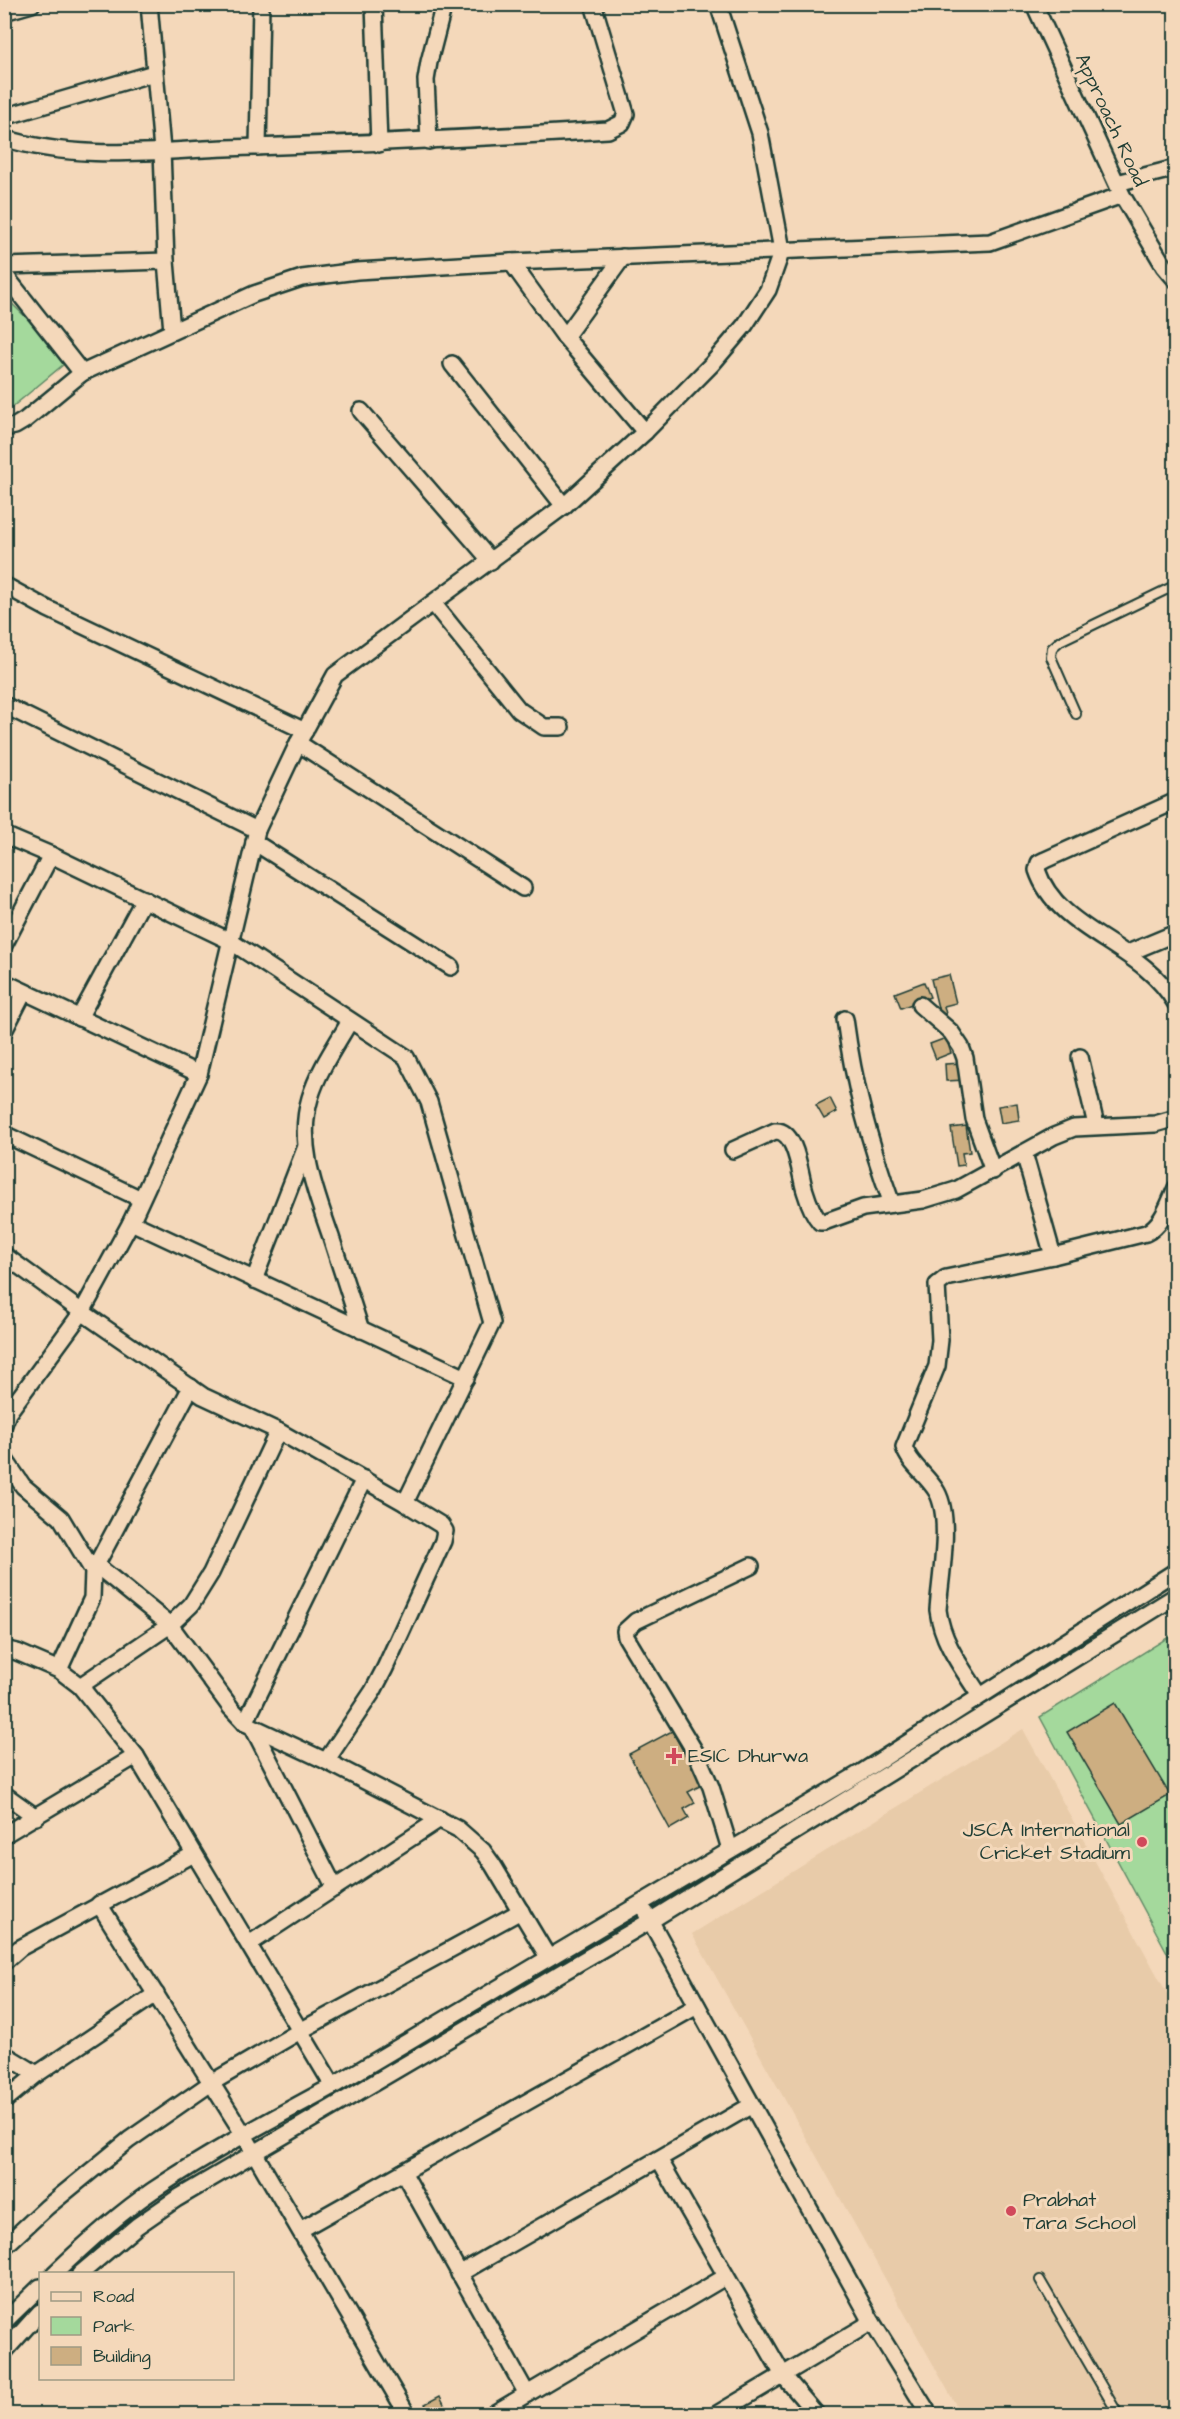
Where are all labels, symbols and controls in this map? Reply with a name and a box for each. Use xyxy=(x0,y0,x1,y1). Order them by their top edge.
street label: Approach Road xyxy=(1068,49,1154,191)
place label: ESIC Dhurwa xyxy=(688,1742,808,1770)
marker: ESIC Dhurwa xyxy=(665,1747,683,1765)
place label: JSCA International Cricket Stadium xyxy=(963,1816,1130,1867)
marker: JSCA International Cricket Stadium xyxy=(1135,1835,1149,1849)
place label: Prabhat Tara School xyxy=(1023,2186,1136,2237)
marker: Prabhat Tara School xyxy=(1004,2204,1018,2218)
legend xyxy=(39,2272,234,2380)
text: Road xyxy=(93,2284,134,2309)
text: Park xyxy=(93,2314,135,2339)
text: Building xyxy=(93,2344,151,2370)

